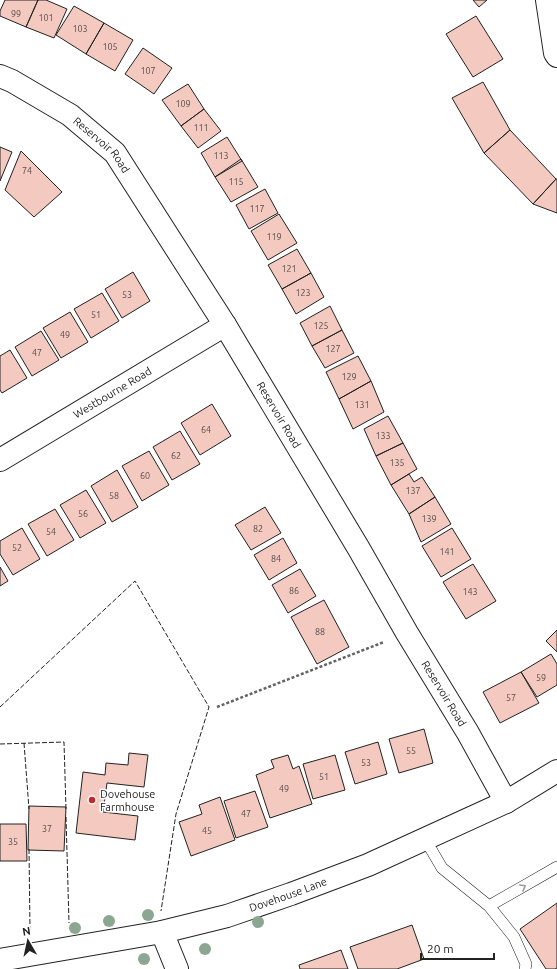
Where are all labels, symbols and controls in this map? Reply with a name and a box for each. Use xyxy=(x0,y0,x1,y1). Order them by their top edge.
house number: 99 xyxy=(11,9,21,19)
house number: 101 xyxy=(38,13,54,23)
house number: 103 xyxy=(72,24,88,34)
house number: 105 xyxy=(102,42,118,52)
house number: 107 xyxy=(140,66,156,76)
house number: 109 xyxy=(175,99,191,109)
street label: Reservoir Road xyxy=(71,115,132,175)
house number: 111 xyxy=(193,123,209,133)
house number: 113 xyxy=(213,151,229,161)
house number: 74 xyxy=(22,166,32,176)
house number: 115 xyxy=(228,177,244,187)
house number: 117 xyxy=(249,204,265,214)
house number: 119 xyxy=(266,232,282,242)
house number: 121 xyxy=(281,264,297,274)
house number: 123 xyxy=(295,288,311,298)
house number: 53 xyxy=(122,290,132,300)
house number: 51 xyxy=(91,310,101,320)
house number: 125 xyxy=(313,321,329,331)
house number: 49 xyxy=(60,330,70,340)
house number: 127 xyxy=(325,344,341,354)
house number: 47 xyxy=(32,348,42,358)
street label: Westbourne Road xyxy=(71,365,153,421)
house number: 129 xyxy=(341,372,357,382)
street label: Reservoir Road xyxy=(254,380,303,450)
house number: 131 xyxy=(354,400,370,410)
house number: 64 xyxy=(201,425,211,435)
house number: 133 xyxy=(375,431,391,441)
house number: 62 xyxy=(171,451,181,461)
house number: 135 xyxy=(389,458,405,468)
house number: 60 xyxy=(140,471,150,481)
house number: 137 xyxy=(405,486,421,496)
house number: 58 xyxy=(109,491,119,501)
house number: 56 xyxy=(78,509,88,519)
house number: 139 xyxy=(421,514,437,524)
house number: 82 xyxy=(253,524,263,534)
house number: 54 xyxy=(46,527,56,537)
house number: 52 xyxy=(12,543,22,553)
house number: 141 xyxy=(439,547,455,557)
house number: 84 xyxy=(271,554,281,564)
house number: 86 xyxy=(289,586,299,596)
house number: 143 xyxy=(462,587,478,597)
house number: 88 xyxy=(315,627,325,637)
street label: Reservoir Road xyxy=(419,659,469,729)
house number: 59 xyxy=(536,673,546,683)
house number: 57 xyxy=(506,693,516,703)
house number: 55 xyxy=(406,746,416,756)
house number: 53 xyxy=(361,758,371,768)
house number: 51 xyxy=(319,772,329,782)
house number: 49 xyxy=(279,784,289,794)
place label: Dovehouse Farmhouse xyxy=(100,788,155,813)
marker: Dovehouse Farmhouse xyxy=(87,795,97,805)
house number: 47 xyxy=(241,809,251,819)
house number: 37 xyxy=(42,824,52,834)
house number: 45 xyxy=(202,826,212,836)
house number: 35 xyxy=(8,837,18,847)
street label: Dovehouse Lane xyxy=(248,875,329,914)
one-way arrow xyxy=(519,884,526,891)
north arrow xyxy=(8,921,48,961)
text: N xyxy=(21,925,31,938)
scale bar xyxy=(421,935,494,961)
text: 20 m xyxy=(427,942,454,955)

